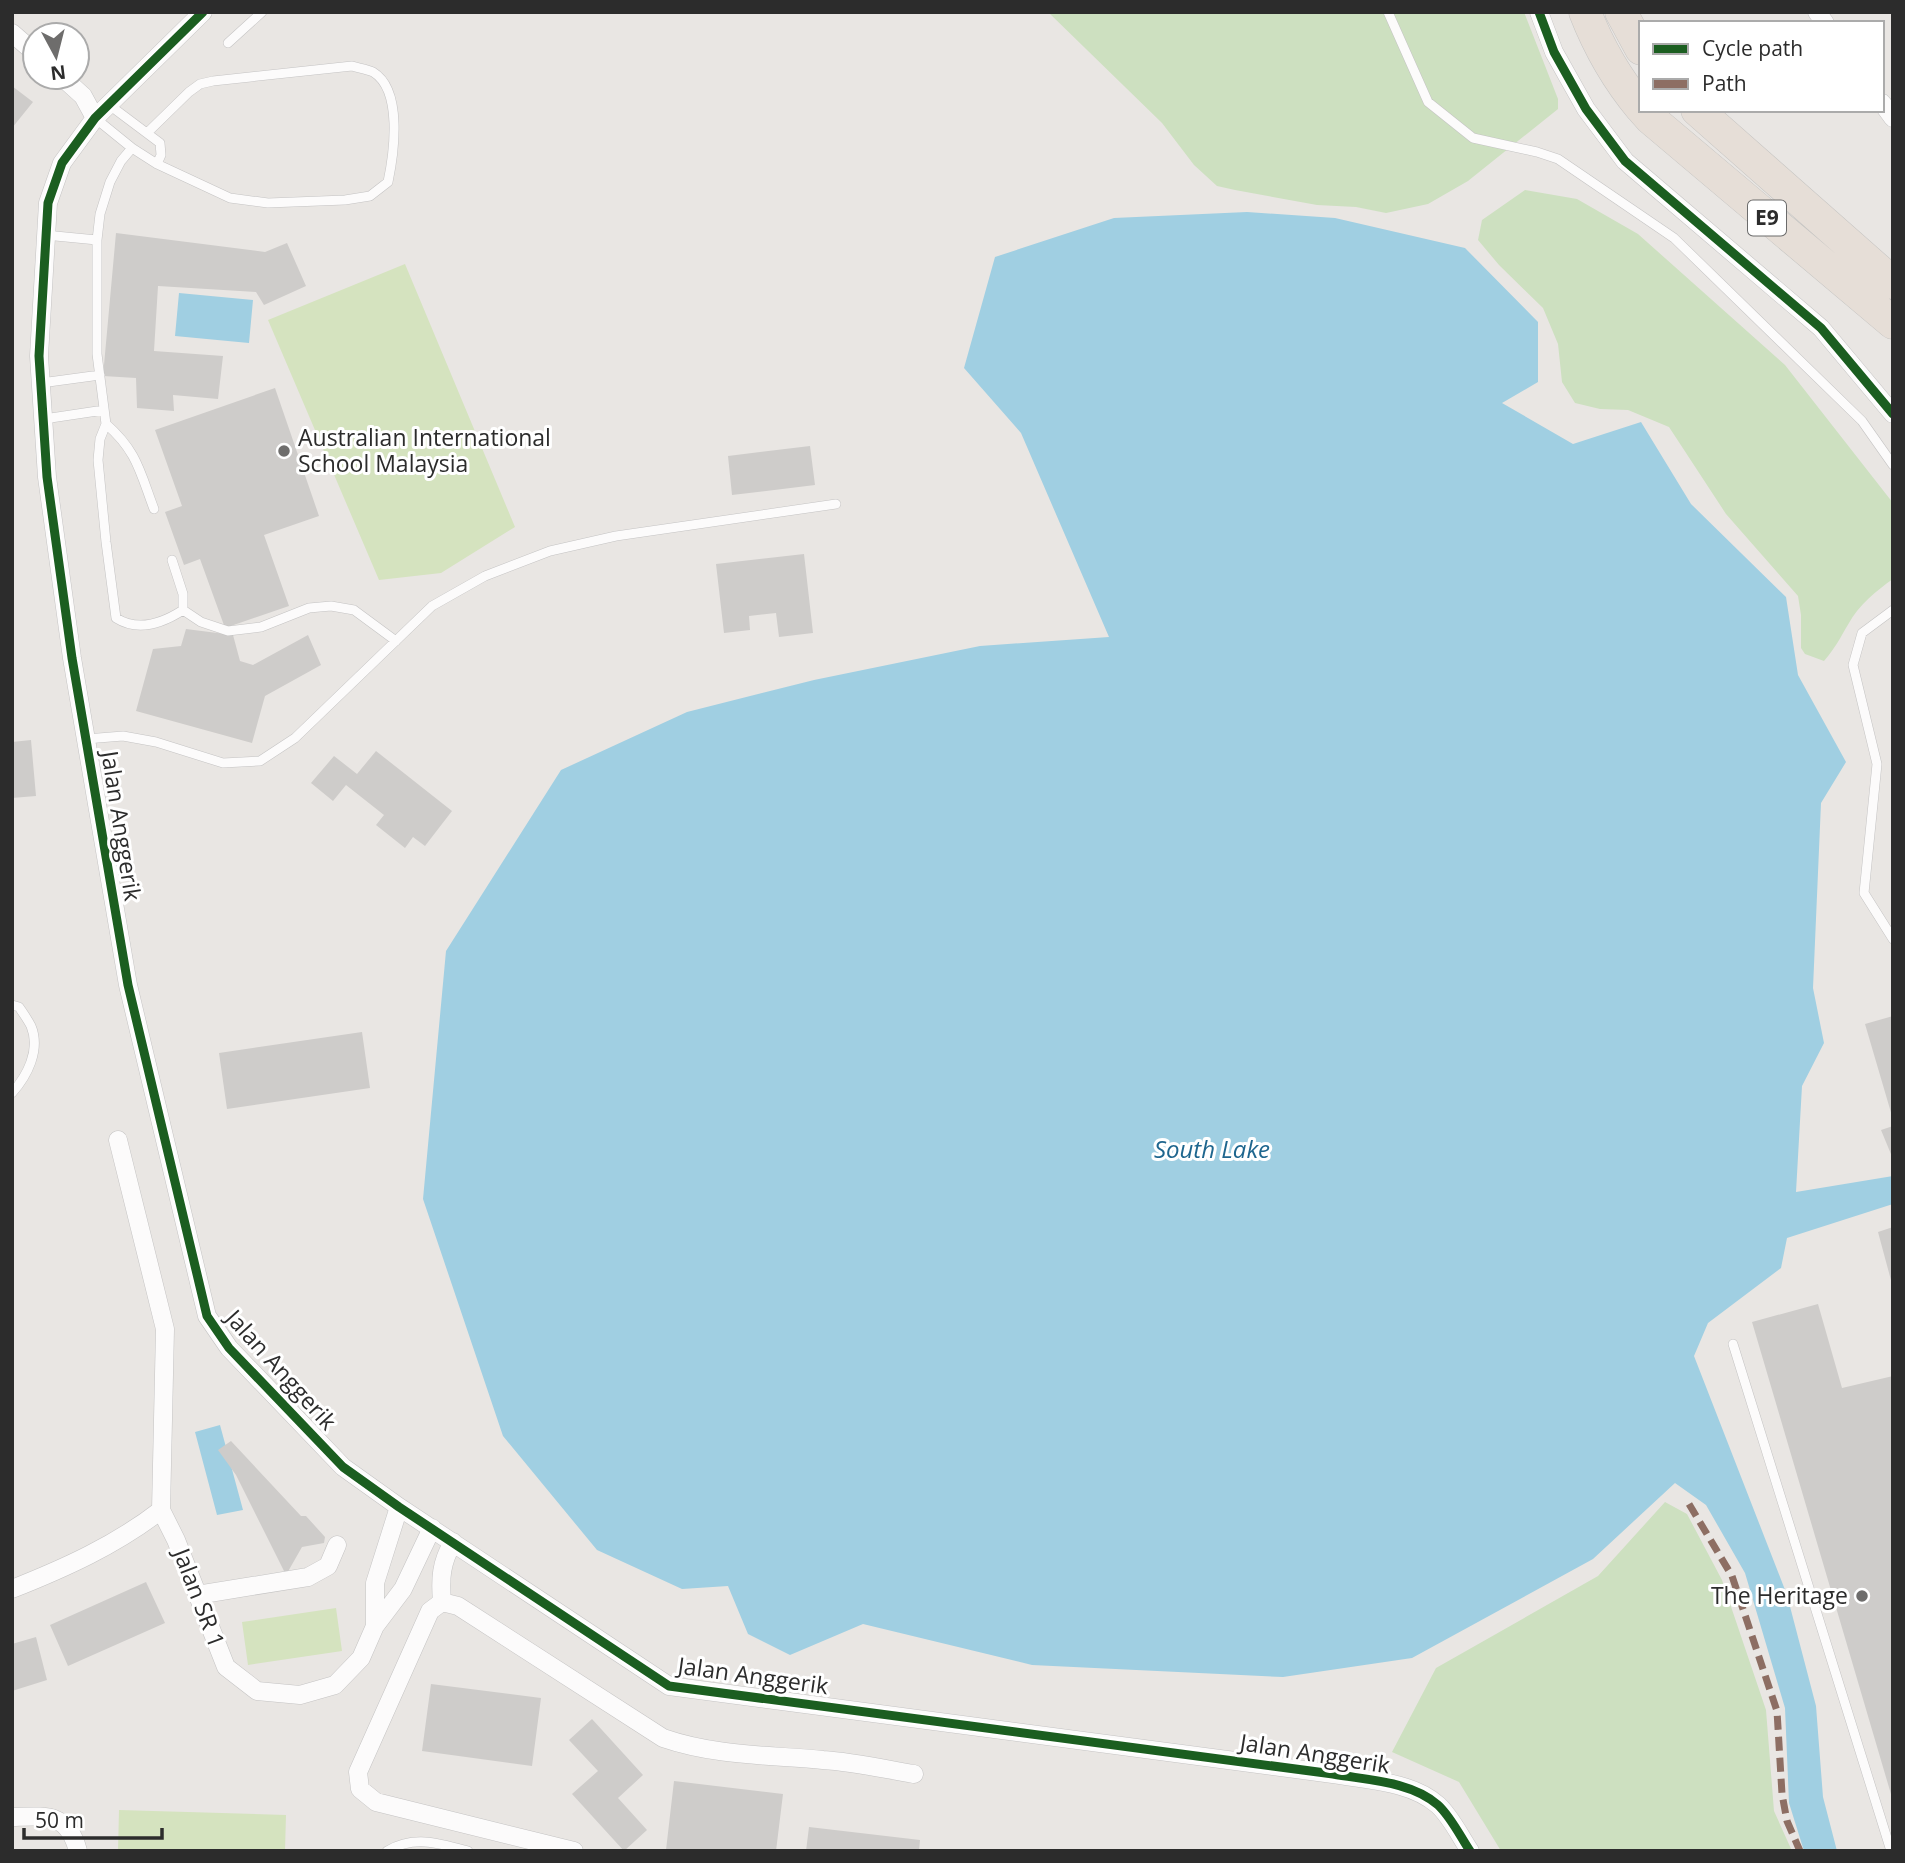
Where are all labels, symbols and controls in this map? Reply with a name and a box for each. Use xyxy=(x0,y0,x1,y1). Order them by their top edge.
north arrow xyxy=(21,21,91,91)
legend xyxy=(1639,21,1884,112)
text: Cycle path xyxy=(1702,34,1803,62)
text: N xyxy=(49,59,67,87)
text: Path xyxy=(1702,69,1747,97)
road number: E9 xyxy=(1748,200,1786,235)
place label: Australian International School Malaysia xyxy=(298,421,551,479)
marker: Australian International School Malaysia xyxy=(276,443,292,459)
street label: Jalan Anggerik xyxy=(94,747,150,903)
water label: South Lake xyxy=(1154,1132,1270,1165)
street label: Jalan Anggerik xyxy=(218,1301,344,1436)
street label: Jalan SR 1 xyxy=(166,1542,233,1652)
place label: The Heritage xyxy=(1711,1579,1848,1611)
marker: The Heritage xyxy=(1854,1588,1870,1604)
street label: Jalan Anggerik xyxy=(674,1648,830,1701)
street label: Jalan Anggerik xyxy=(1236,1725,1392,1781)
scale bar xyxy=(24,1797,163,1841)
text: 50 m xyxy=(35,1806,84,1834)

